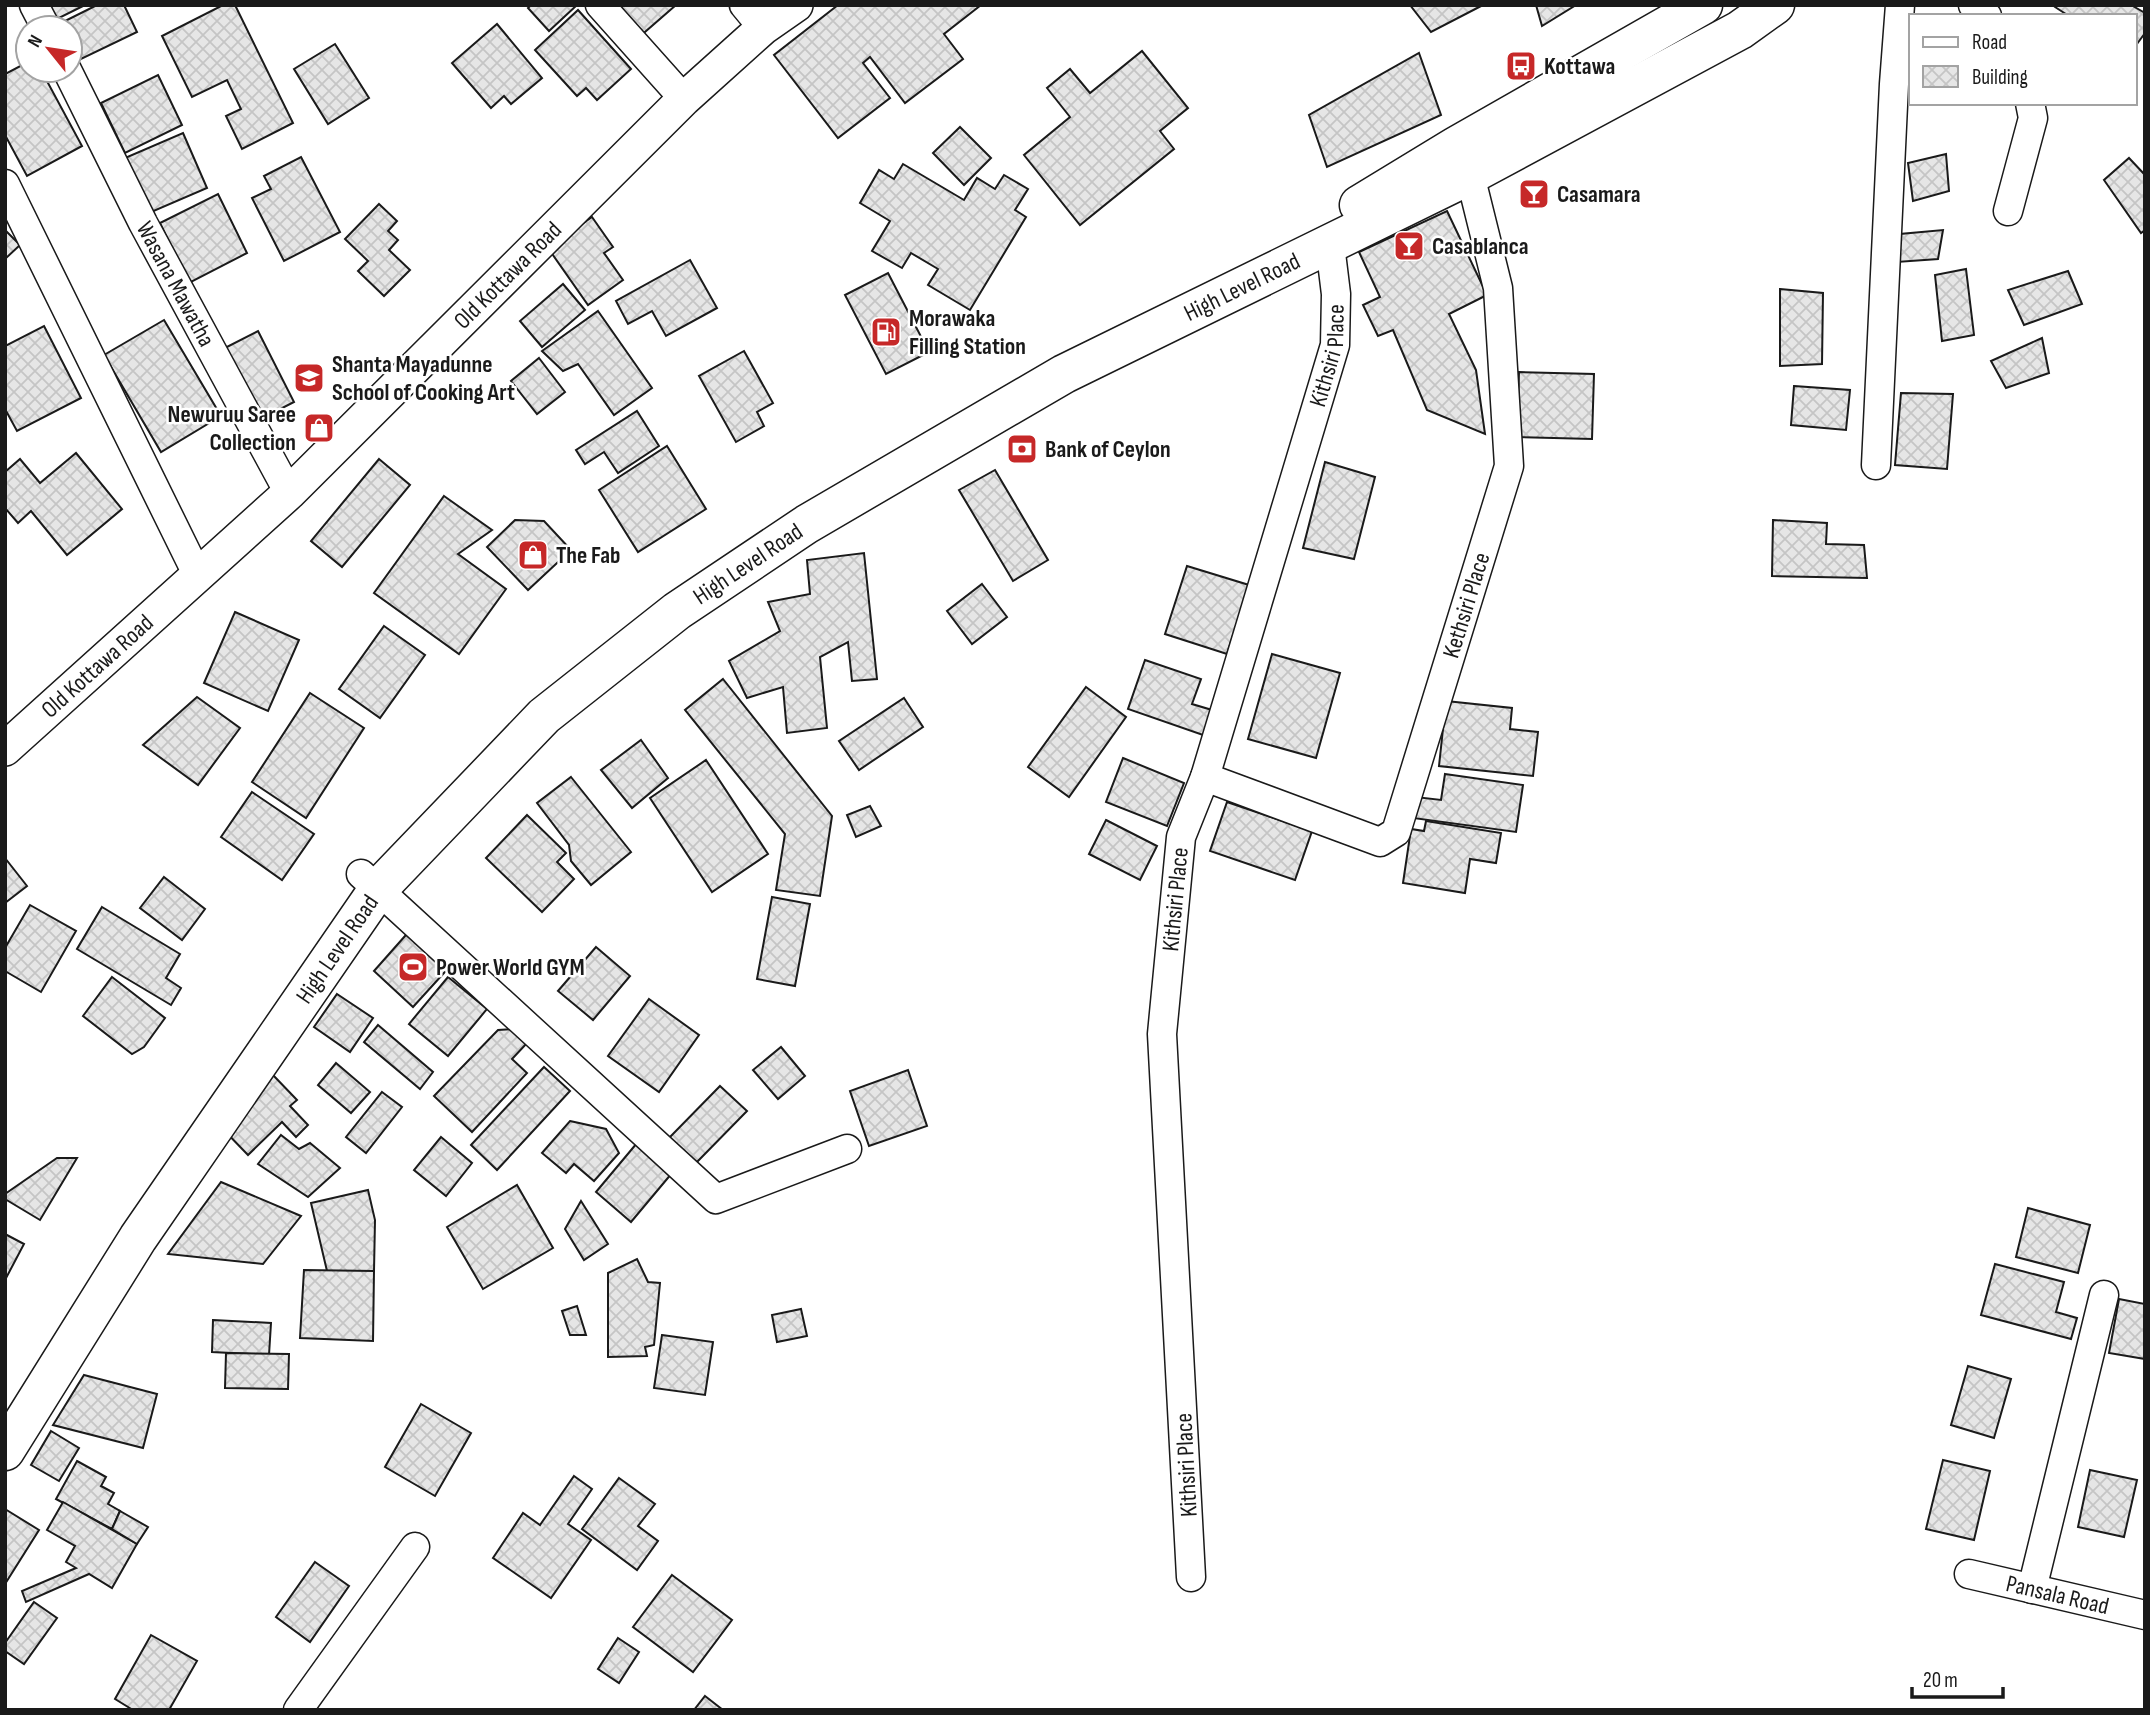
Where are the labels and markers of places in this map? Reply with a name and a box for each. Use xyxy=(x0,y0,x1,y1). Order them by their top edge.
bus stop icon: Kottawa xyxy=(1504,49,1538,83)
place label: Kottawa xyxy=(1544,52,1615,81)
bar icon: Casamara xyxy=(1517,177,1551,211)
place label: Casamara xyxy=(1557,180,1641,209)
bar icon: Casablanca xyxy=(1392,229,1426,263)
place label: Casablanca xyxy=(1432,232,1528,261)
place label: Morawaka Filling Station xyxy=(909,304,1026,361)
fuel station icon: Morawaka Filling Station xyxy=(869,315,903,349)
place label: Shanta Mayadunne School of Cooking Art xyxy=(332,350,515,407)
school or university icon: Shanta Mayadunne School of Cooking Art xyxy=(292,361,326,395)
place label: Newuruu Saree Collection xyxy=(168,400,296,457)
shop icon: Newuruu Saree Collection xyxy=(302,411,336,445)
bank icon: Bank of Ceylon xyxy=(1005,432,1039,466)
place label: Bank of Ceylon xyxy=(1045,435,1171,464)
shop icon: The Fab xyxy=(516,538,550,572)
place label: The Fab xyxy=(556,541,620,570)
sports icon: Power World GYM xyxy=(396,950,430,984)
place label: Power World GYM xyxy=(436,953,585,982)

